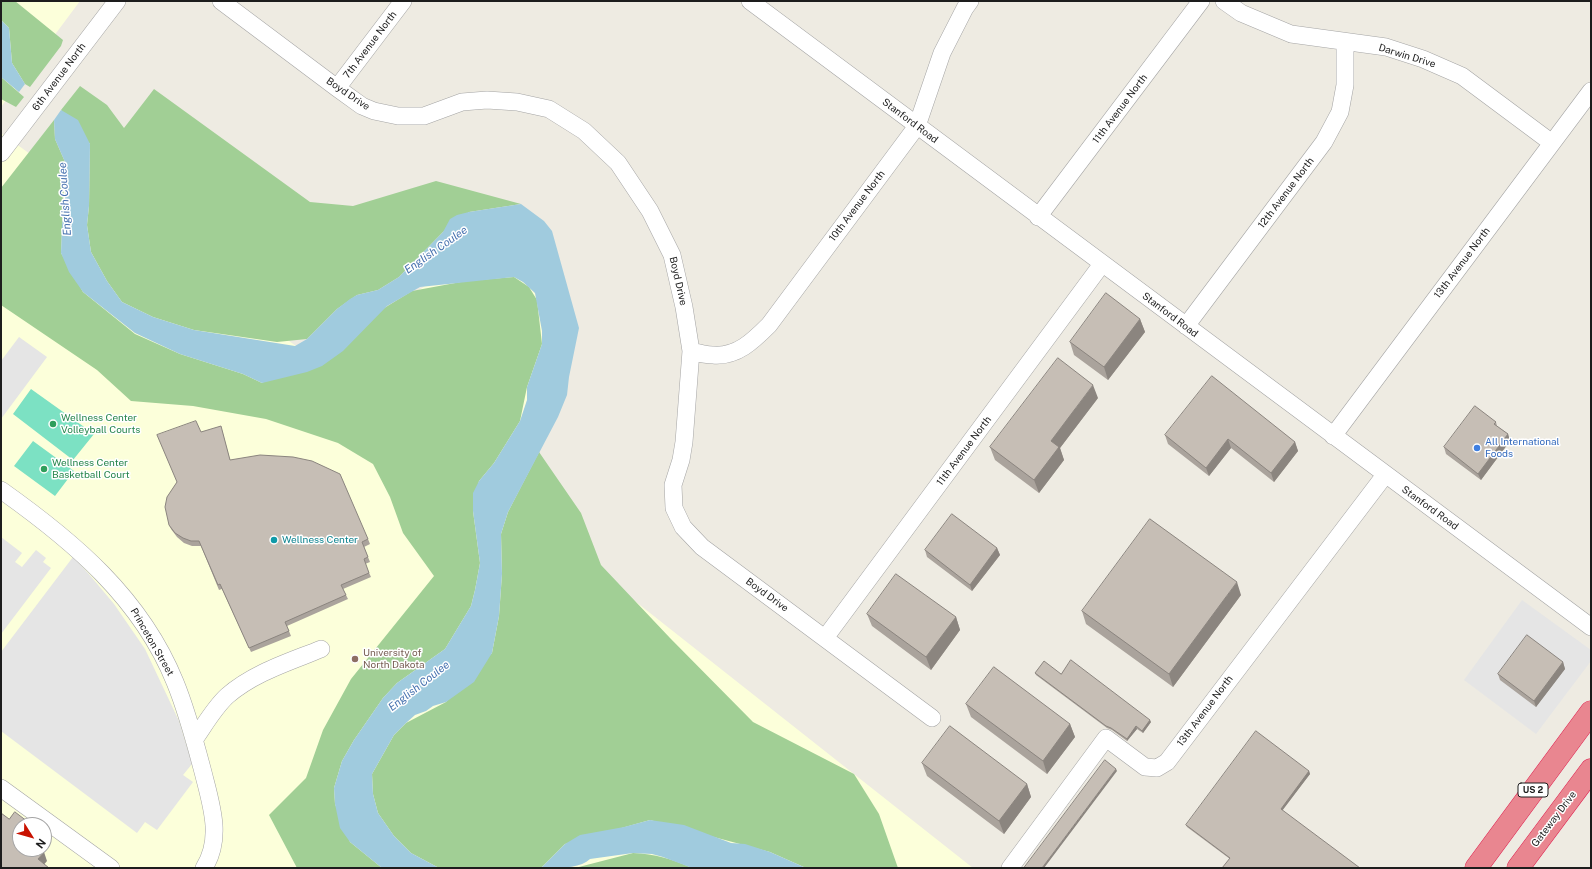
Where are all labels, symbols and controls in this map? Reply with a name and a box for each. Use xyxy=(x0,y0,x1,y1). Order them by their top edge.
street label: 7th Avenue North xyxy=(341,9,399,81)
street label: 6th Avenue North xyxy=(30,41,88,113)
street label: Darwin Drive xyxy=(1377,42,1437,70)
street label: 11th Avenue North xyxy=(1090,72,1150,146)
street label: Boyd Drive xyxy=(324,75,372,113)
street label: Stanford Road xyxy=(880,96,940,146)
street label: 12th Avenue North xyxy=(1256,155,1316,231)
water label: English Coulee xyxy=(56,162,74,236)
street label: 10th Avenue North xyxy=(826,168,888,244)
water label: English Coulee xyxy=(402,223,470,277)
street label: 13th Avenue North xyxy=(1431,225,1493,301)
street label: Boyd Drive xyxy=(667,255,689,307)
street label: Stanford Road xyxy=(1140,290,1200,340)
place label: Wellness Center Volleyball Courts xyxy=(61,412,140,436)
street label: 11th Avenue North xyxy=(934,414,994,488)
marker: Wellness Center Volleyball Courts xyxy=(48,419,58,429)
place label: All International Foods xyxy=(1485,436,1560,460)
marker: All International Foods xyxy=(1472,443,1482,453)
place label: Wellness Center Basketball Court xyxy=(52,457,130,480)
marker: Wellness Center Basketball Court xyxy=(39,464,49,474)
street label: Stanford Road xyxy=(1399,483,1461,533)
place label: Wellness Center xyxy=(282,534,358,546)
marker: Wellness Center xyxy=(269,535,279,545)
street label: Boyd Drive xyxy=(743,575,791,615)
street label: Princeton Street xyxy=(128,606,176,678)
place label: University of North Dakota xyxy=(363,647,425,670)
marker: University of North Dakota xyxy=(350,654,360,664)
water label: English Coulee xyxy=(386,658,452,714)
street label: 13th Avenue North xyxy=(1174,673,1236,749)
road number: US 2 xyxy=(1518,783,1548,797)
street label: Gateway Drive xyxy=(1529,789,1579,849)
north arrow xyxy=(12,817,52,857)
text: N xyxy=(33,837,48,851)

